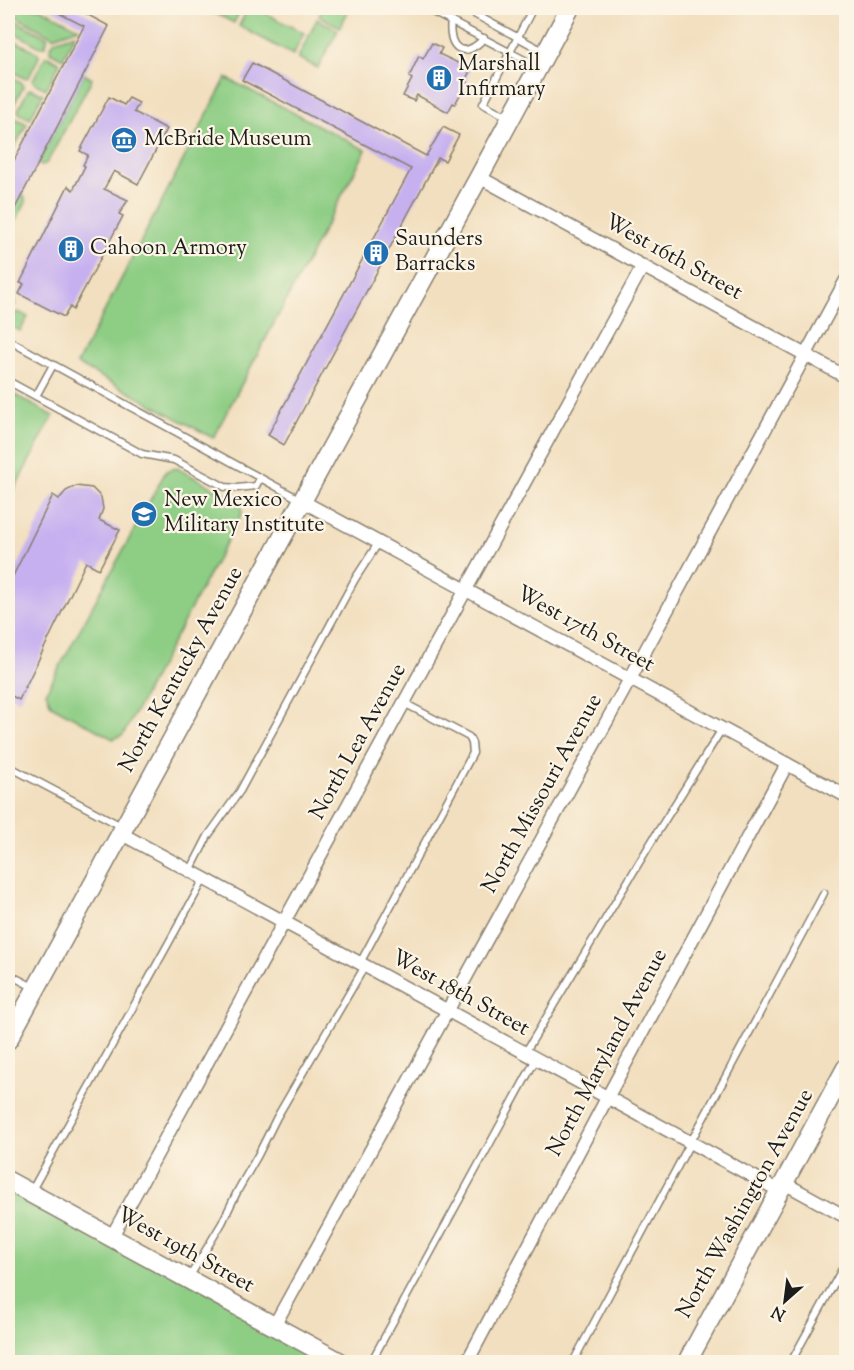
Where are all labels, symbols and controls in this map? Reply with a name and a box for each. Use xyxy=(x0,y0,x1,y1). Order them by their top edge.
place label: Marshall Infirmary xyxy=(458,49,546,106)
building icon: Marshall Infirmary xyxy=(424,63,454,93)
place label: McBride Museum xyxy=(144,124,312,156)
museum icon: McBride Museum xyxy=(109,125,139,155)
street label: West 16th Street xyxy=(598,207,748,309)
place label: Saunders Barracks xyxy=(395,224,483,281)
place label: Cahoon Armory xyxy=(90,233,247,265)
building icon: Cahoon Armory xyxy=(56,234,86,264)
building icon: Saunders Barracks xyxy=(361,238,391,268)
place label: New Mexico Military Institute xyxy=(164,485,325,542)
school or university icon: New Mexico Military Institute xyxy=(129,499,159,529)
street label: North Kentucky Avenue xyxy=(112,561,252,779)
street label: West 17th Street xyxy=(510,579,660,682)
street label: North Lea Avenue xyxy=(303,658,415,826)
street label: North Missouri Avenue xyxy=(475,688,611,900)
street label: West 18th Street xyxy=(385,943,535,1046)
street label: North Maryland Avenue xyxy=(540,943,676,1163)
street label: North Washington Avenue xyxy=(672,1085,820,1323)
street label: West 19th Street xyxy=(110,1200,260,1302)
north arrow xyxy=(755,1271,815,1331)

